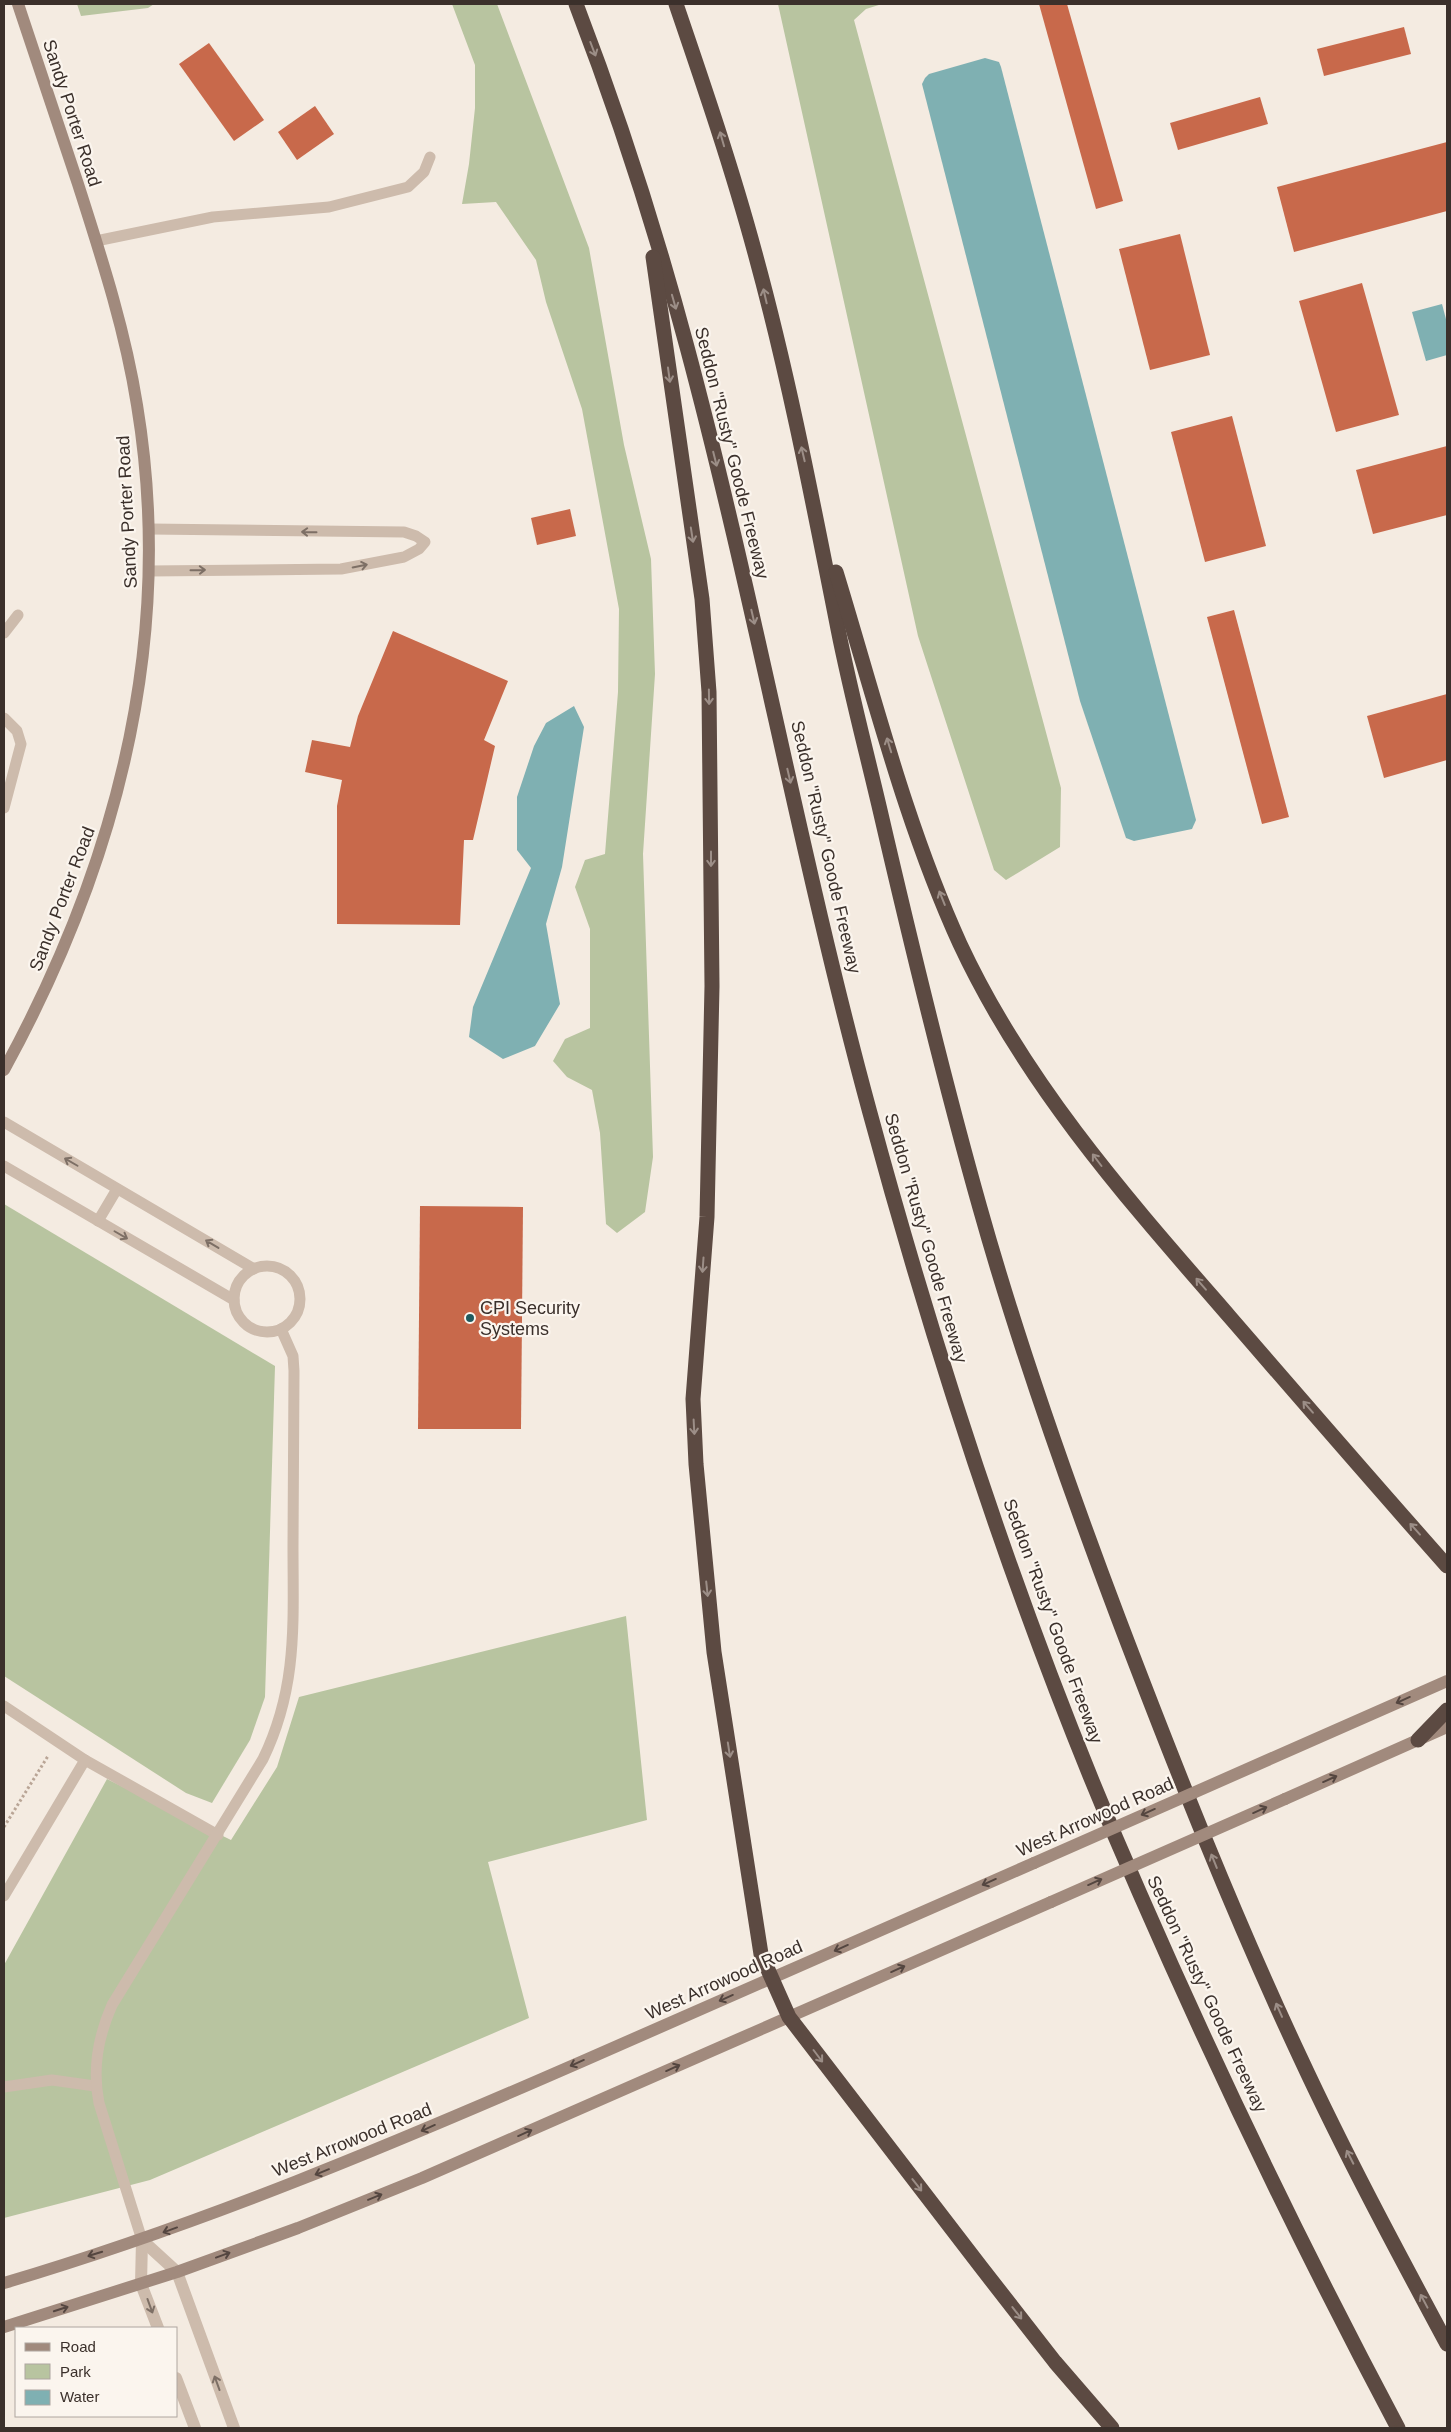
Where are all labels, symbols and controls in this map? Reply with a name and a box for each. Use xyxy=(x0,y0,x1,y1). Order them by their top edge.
street label: Sandy Porter Road xyxy=(39,37,105,189)
one-way arrow xyxy=(590,42,599,57)
one-way arrow xyxy=(716,132,726,148)
one-way arrow xyxy=(760,288,769,304)
one-way arrow xyxy=(670,294,680,310)
street label: Seddon "Rusty" Goode Freeway xyxy=(691,325,773,581)
one-way arrow xyxy=(664,366,674,382)
street label: Sandy Porter Road xyxy=(113,435,141,589)
one-way arrow xyxy=(798,446,807,462)
one-way arrow xyxy=(711,451,720,467)
one-way arrow xyxy=(301,527,317,537)
one-way arrow xyxy=(687,527,697,543)
one-way arrow xyxy=(352,560,368,570)
one-way arrow xyxy=(190,565,206,575)
one-way arrow xyxy=(749,609,758,625)
one-way arrow xyxy=(704,688,714,705)
street label: Seddon "Rusty" Goode Freeway xyxy=(787,719,865,975)
one-way arrow xyxy=(883,737,893,753)
one-way arrow xyxy=(785,767,794,783)
street label: Sandy Porter Road xyxy=(25,824,99,974)
one-way arrow xyxy=(706,851,716,867)
one-way arrow xyxy=(936,891,946,906)
street label: Seddon "Rusty" Goode Freeway xyxy=(881,1111,971,1365)
one-way arrow xyxy=(1092,1153,1102,1167)
one-way arrow xyxy=(65,1156,79,1166)
one-way arrow xyxy=(114,1230,128,1240)
one-way arrow xyxy=(205,1239,219,1249)
one-way arrow xyxy=(699,1257,708,1273)
one-way arrow xyxy=(1196,1278,1207,1291)
place label: CPI Security Systems xyxy=(480,1298,580,1339)
marker: CPI Security Systems xyxy=(464,1312,476,1324)
one-way arrow xyxy=(1302,1401,1314,1414)
one-way arrow xyxy=(690,1419,699,1435)
street label: Seddon "Rusty" Goode Freeway xyxy=(999,1496,1107,1746)
one-way arrow xyxy=(1409,1523,1421,1536)
one-way arrow xyxy=(703,1581,712,1597)
one-way arrow xyxy=(1396,1696,1411,1706)
one-way arrow xyxy=(725,1742,735,1758)
street label: West Arrowood Road xyxy=(1013,1773,1177,1861)
one-way arrow xyxy=(1322,1774,1337,1783)
one-way arrow xyxy=(1252,1804,1267,1814)
one-way arrow xyxy=(1141,1808,1156,1818)
one-way arrow xyxy=(1209,1854,1218,1869)
street label: Seddon "Rusty" Goode Freeway xyxy=(1143,1872,1271,2116)
one-way arrow xyxy=(1087,1877,1102,1887)
one-way arrow xyxy=(982,1878,997,1888)
street label: West Arrowood Road xyxy=(642,1936,806,2024)
one-way arrow xyxy=(834,1944,849,1954)
one-way arrow xyxy=(890,1964,905,1974)
one-way arrow xyxy=(719,1994,734,2004)
one-way arrow xyxy=(1274,2003,1284,2018)
one-way arrow xyxy=(813,2049,823,2063)
one-way arrow xyxy=(570,2059,585,2069)
one-way arrow xyxy=(665,2062,680,2072)
street label: West Arrowood Road xyxy=(270,2099,434,2181)
one-way arrow xyxy=(421,2124,436,2134)
one-way arrow xyxy=(517,2128,532,2138)
one-way arrow xyxy=(1345,2150,1354,2165)
one-way arrow xyxy=(315,2167,330,2177)
one-way arrow xyxy=(912,2178,922,2192)
one-way arrow xyxy=(367,2192,382,2201)
one-way arrow xyxy=(163,2226,178,2235)
one-way arrow xyxy=(88,2250,104,2260)
one-way arrow xyxy=(215,2250,231,2259)
one-way arrow xyxy=(1419,2294,1429,2309)
one-way arrow xyxy=(145,2298,155,2313)
one-way arrow xyxy=(53,2304,69,2314)
one-way arrow xyxy=(1011,2306,1022,2319)
legend xyxy=(15,2327,178,2417)
text: Road xyxy=(60,2338,96,2355)
text: Park xyxy=(60,2363,91,2380)
one-way arrow xyxy=(212,2375,221,2391)
text: Water xyxy=(60,2388,99,2405)

